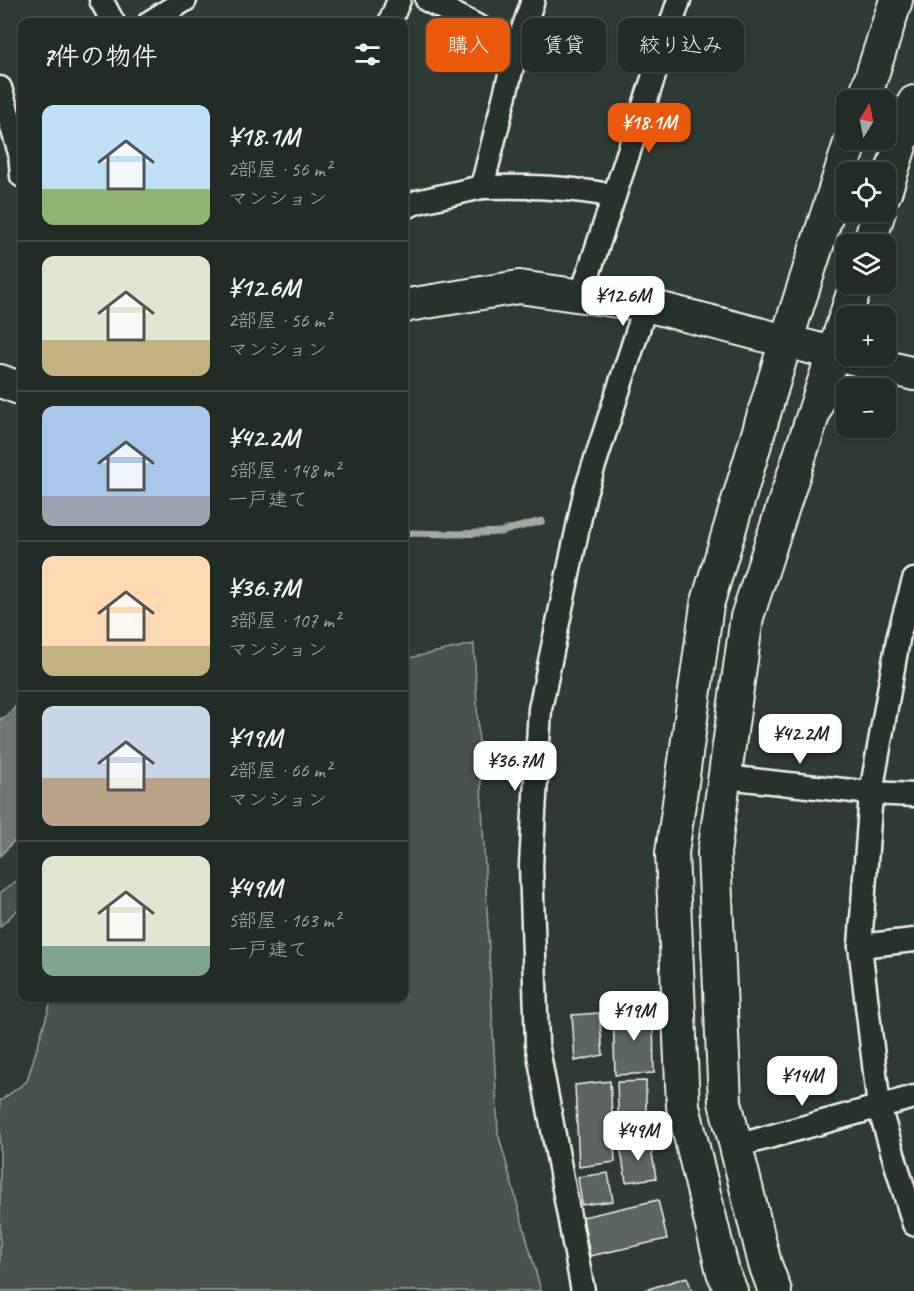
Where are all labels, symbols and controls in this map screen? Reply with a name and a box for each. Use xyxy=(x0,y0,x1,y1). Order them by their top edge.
chip: 購入 xyxy=(426,18,510,72)
chip: 賃貸 xyxy=(522,18,606,72)
chip: 絞り込み xyxy=(618,18,744,72)
icon: filters xyxy=(351,38,384,71)
text: 7件の物件 xyxy=(42,40,158,73)
north arrow xyxy=(836,90,896,150)
map controls xyxy=(836,90,896,438)
pin: ¥18.1M xyxy=(600,103,698,154)
text: ¥18.1M xyxy=(622,110,676,135)
text: ¥18.1M xyxy=(228,120,299,153)
icon: home xyxy=(90,129,162,201)
text: 2部屋 · 56 m² xyxy=(228,157,331,182)
button: locate xyxy=(836,162,896,222)
text: マンション xyxy=(228,186,327,211)
button: layers xyxy=(836,234,896,294)
text: ¥12.6M xyxy=(228,271,299,304)
pin: ¥12.6M xyxy=(574,276,672,327)
icon: home xyxy=(90,280,162,352)
text: ¥12.6M xyxy=(596,283,650,308)
button: + xyxy=(836,306,896,366)
text: 2部屋 · 56 m² xyxy=(228,308,331,333)
text: マンション xyxy=(228,337,327,362)
button: − xyxy=(836,378,896,438)
text: ¥42.2M xyxy=(228,421,299,454)
icon: home xyxy=(90,430,162,502)
text: 5部屋 · 148 m² xyxy=(228,458,340,483)
text: 一戸建て xyxy=(228,487,308,512)
text: ¥36.7M xyxy=(228,571,299,604)
icon: home xyxy=(90,580,162,652)
text: 3部屋 · 107 m² xyxy=(228,608,340,633)
text: マンション xyxy=(228,637,327,662)
pin: ¥42.2M xyxy=(751,714,849,765)
text: ¥19M xyxy=(228,721,282,754)
text: ¥42.2M xyxy=(773,721,827,746)
icon: home xyxy=(90,730,162,802)
pin: ¥36.7M xyxy=(466,741,564,792)
text: ¥36.7M xyxy=(488,748,542,773)
text: 2部屋 · 66 m² xyxy=(228,758,331,783)
text: マンション xyxy=(228,787,327,812)
text: ¥49M xyxy=(228,871,282,904)
icon: home xyxy=(90,880,162,952)
text: 5部屋 · 163 m² xyxy=(228,908,340,933)
text: 一戸建て xyxy=(228,937,308,962)
pin: ¥19M xyxy=(598,991,670,1042)
text: ¥19M xyxy=(613,998,655,1023)
pin: ¥14M xyxy=(766,1056,838,1107)
text: ¥14M xyxy=(781,1063,823,1088)
pin: ¥49M xyxy=(602,1111,674,1162)
text: ¥49M xyxy=(617,1118,659,1143)

